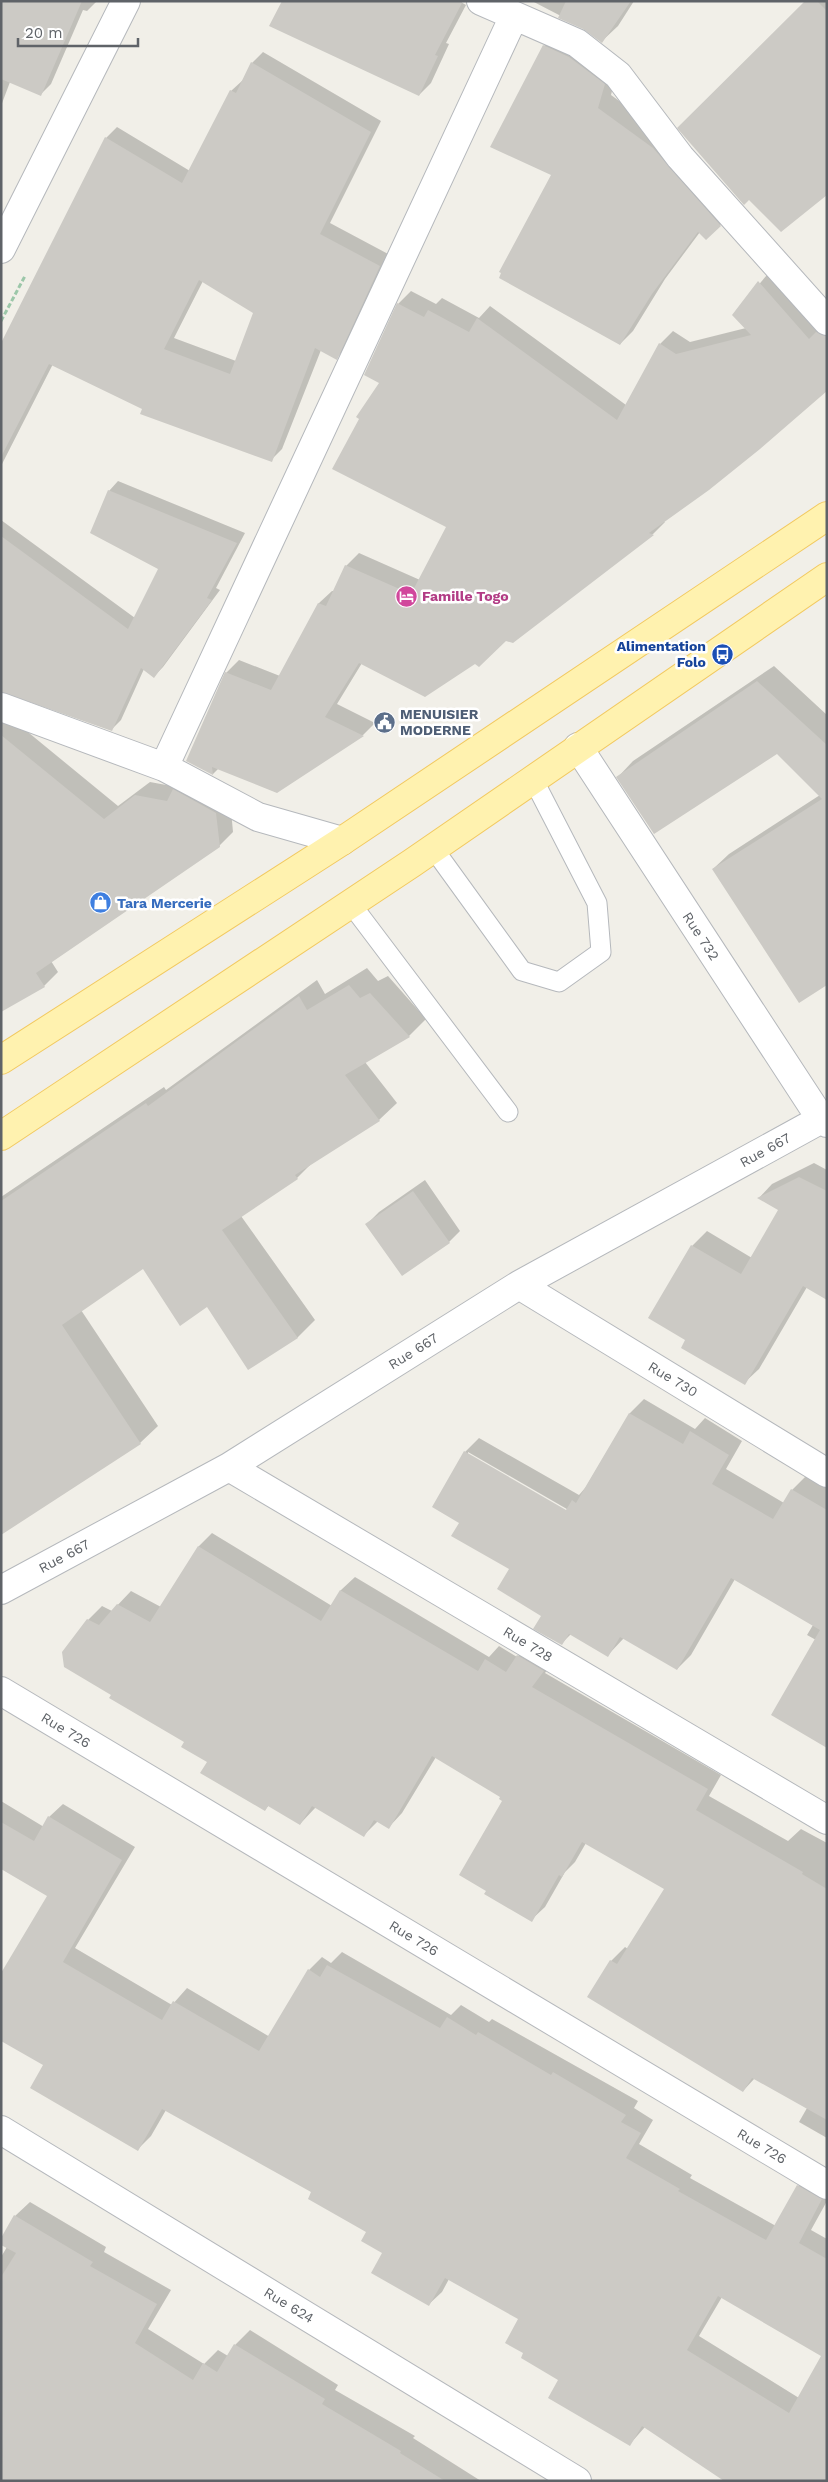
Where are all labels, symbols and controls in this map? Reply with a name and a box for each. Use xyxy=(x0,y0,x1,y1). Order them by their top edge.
scale bar xyxy=(18,15,138,47)
text: 20 m xyxy=(25,24,63,42)
hotel icon: Famille Togo xyxy=(394,584,418,608)
place label: Famille Togo xyxy=(422,588,509,604)
place label: Alimentation Folo xyxy=(617,638,706,670)
bus stop icon: Alimentation Folo xyxy=(710,642,734,666)
place label: MENUISIER MODERNE xyxy=(400,706,479,738)
public building icon: MENUISIER MODERNE xyxy=(372,710,396,734)
shop icon: Tara Mercerie xyxy=(89,891,113,915)
place label: Tara Mercerie xyxy=(117,895,212,911)
street label: Rue 732 xyxy=(680,909,722,963)
street label: Rue 667 xyxy=(737,1130,793,1170)
street label: Rue 667 xyxy=(385,1329,441,1372)
street label: Rue 730 xyxy=(645,1358,701,1400)
street label: Rue 667 xyxy=(36,1536,92,1576)
street label: Rue 728 xyxy=(500,1623,556,1665)
street label: Rue 726 xyxy=(38,1709,94,1751)
street label: Rue 726 xyxy=(386,1917,442,1959)
street label: Rue 726 xyxy=(734,2125,790,2167)
street label: Rue 624 xyxy=(261,2284,317,2326)

